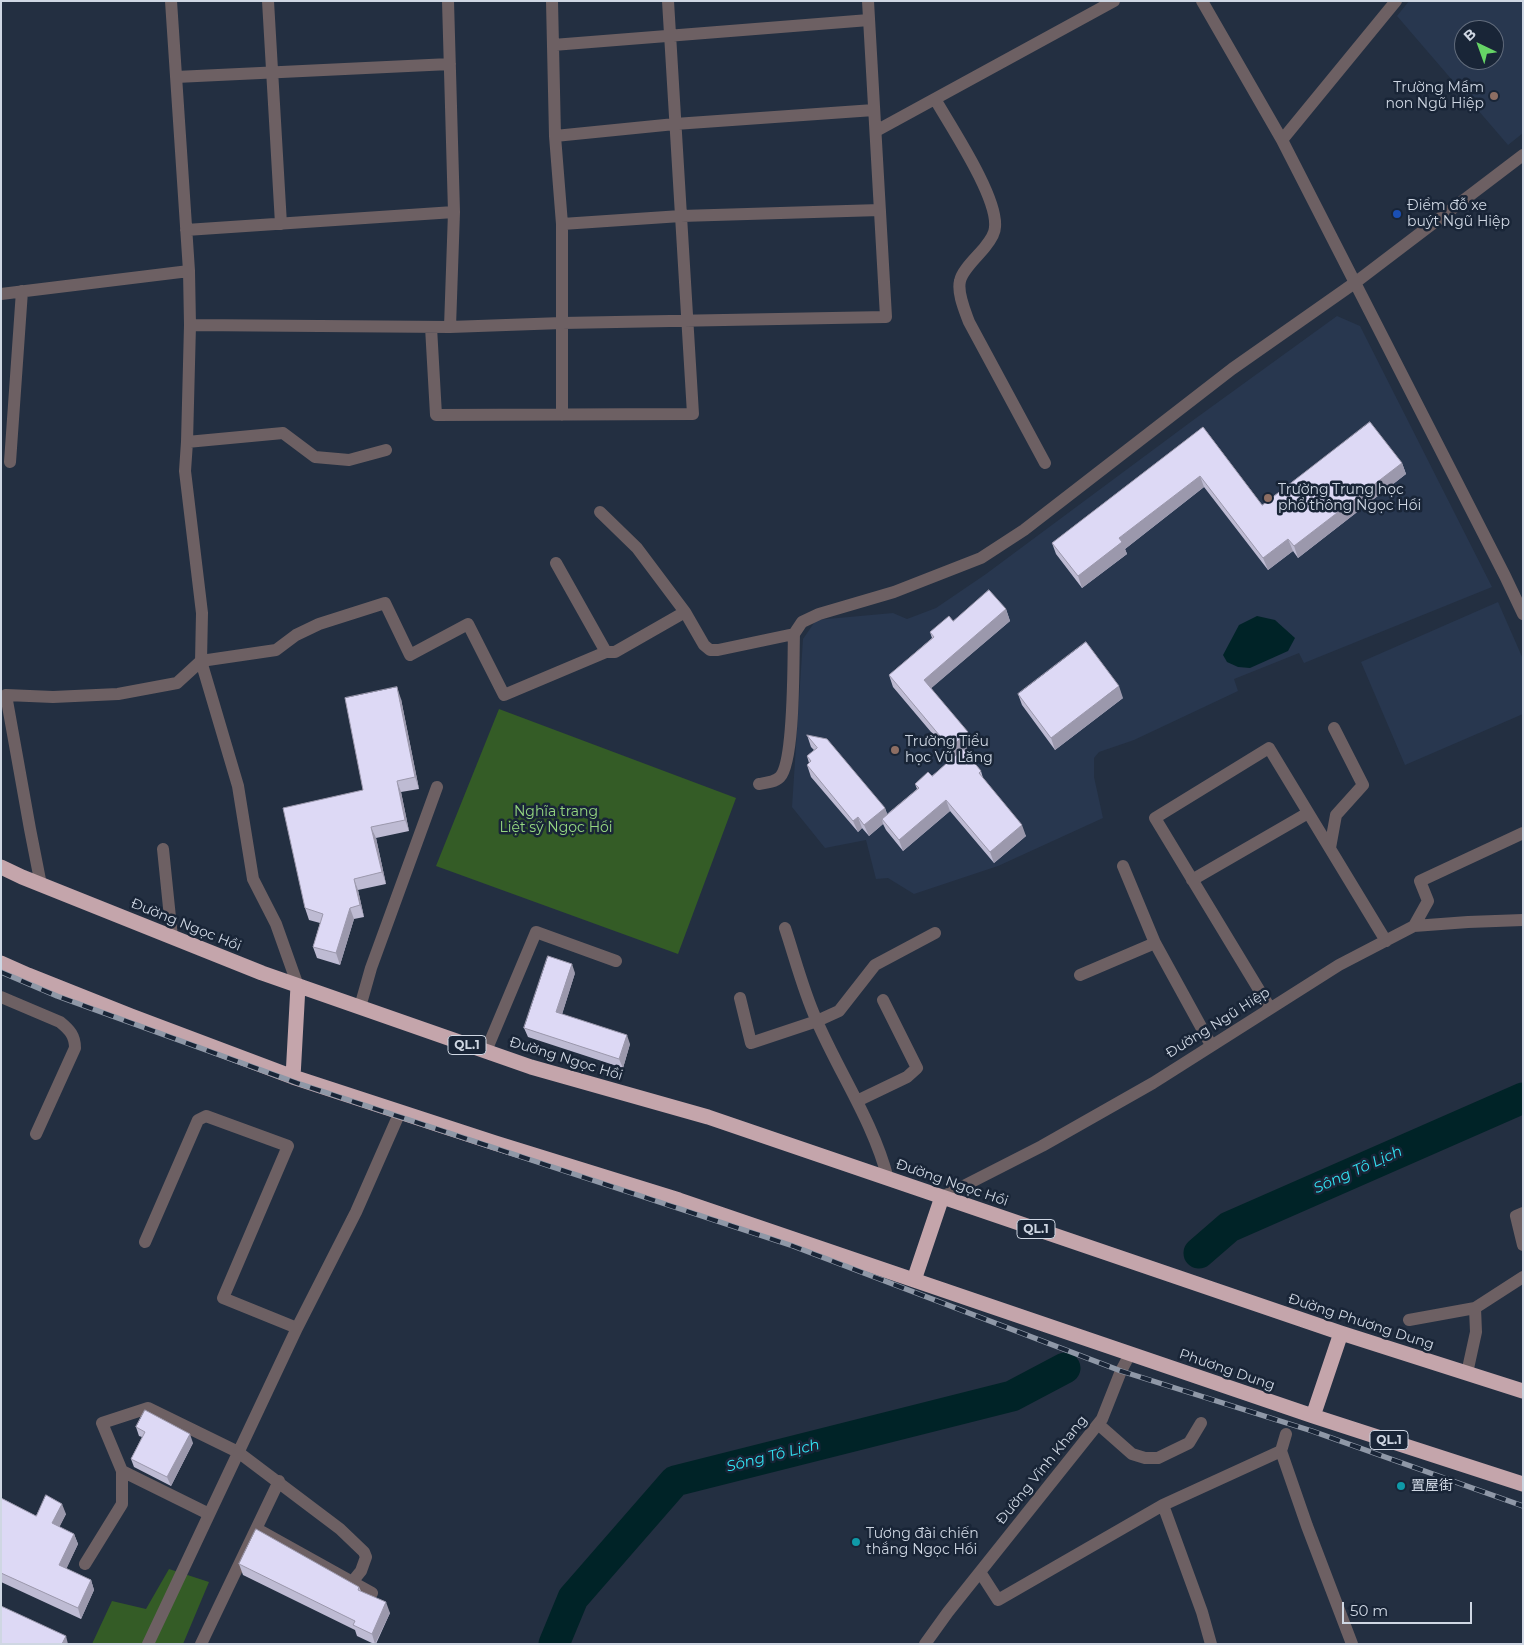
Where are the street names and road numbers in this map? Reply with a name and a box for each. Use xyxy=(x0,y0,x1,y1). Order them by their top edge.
street label: Đường Ngọc Hồi xyxy=(128,895,244,955)
street label: Đường Ngũ Hiệp xyxy=(1163,984,1273,1062)
street label: Đường Ngọc Hồi xyxy=(507,1034,625,1084)
road number: QL.1 xyxy=(448,1036,486,1054)
street label: Đường Ngọc Hồi xyxy=(894,1156,1010,1210)
road number: QL.1 xyxy=(1017,1220,1055,1238)
street label: Đường Phương Dung xyxy=(1286,1290,1436,1354)
street label: Phương Dung xyxy=(1177,1346,1277,1394)
street label: Đường Vĩnh Khang xyxy=(993,1412,1091,1528)
road number: QL.1 xyxy=(1370,1430,1408,1450)

